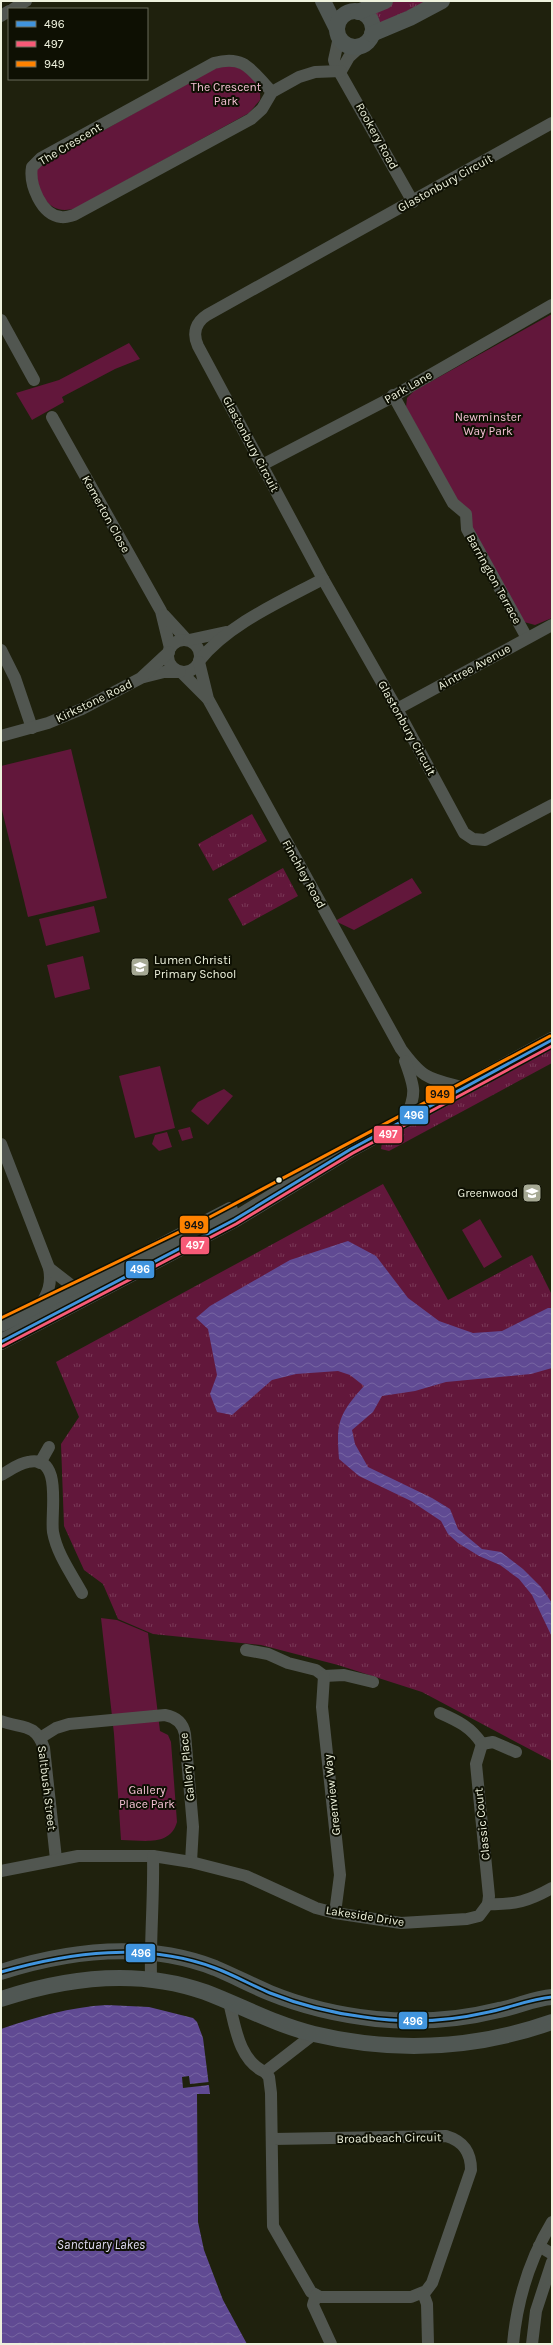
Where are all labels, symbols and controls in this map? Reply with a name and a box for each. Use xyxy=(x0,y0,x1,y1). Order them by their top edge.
legend xyxy=(8,8,148,80)
text: 496 xyxy=(44,17,65,31)
text: 497 xyxy=(44,37,64,51)
text: 949 xyxy=(44,57,65,71)
park label: The Crescent Park xyxy=(191,80,262,108)
street label: Rookery Road xyxy=(353,100,401,172)
street label: The Crescent xyxy=(36,120,104,168)
street label: Glastonbury Circuit xyxy=(395,151,495,215)
street label: Park Lane xyxy=(382,368,434,406)
street label: Glastonbury Circuit xyxy=(220,394,282,495)
park label: Newminster Way Park xyxy=(455,410,522,438)
street label: Kemerton Close xyxy=(79,473,133,555)
street label: Barrington Terrace xyxy=(464,532,524,626)
street label: Aintree Avenue xyxy=(435,641,513,693)
street label: Kirkstone Road xyxy=(54,676,134,726)
street label: Glastonbury Circuit xyxy=(375,678,439,778)
street label: Finchley Road xyxy=(279,837,329,911)
place label: Lumen Christi Primary School xyxy=(154,953,236,981)
school or university icon: Lumen Christi Primary School xyxy=(129,956,151,978)
line badge: 949 xyxy=(425,1085,455,1104)
text: 949 xyxy=(430,1088,450,1101)
line badge: 496 xyxy=(399,1105,429,1125)
text: 496 xyxy=(404,1109,424,1122)
line badge: 497 xyxy=(373,1125,403,1144)
text: 497 xyxy=(379,1128,398,1141)
unlabelled marker xyxy=(274,1175,284,1185)
school or university icon: Greenwood xyxy=(521,1182,543,1204)
place label: Greenwood xyxy=(457,1186,518,1200)
line badge: 949 xyxy=(179,1215,209,1234)
text: 949 xyxy=(184,1219,204,1232)
line badge: 497 xyxy=(180,1236,210,1255)
text: 497 xyxy=(186,1239,205,1252)
line badge: 496 xyxy=(125,1260,155,1279)
text: 496 xyxy=(130,1263,150,1276)
street label: Gallery Place xyxy=(176,1732,198,1802)
street label: Saltbush Street xyxy=(35,1745,59,1832)
street label: Greenview Way xyxy=(321,1753,343,1836)
park label: Gallery Place Park xyxy=(119,1783,175,1811)
street label: Classic Court xyxy=(471,1787,493,1861)
street label: Lakeside Drive xyxy=(325,1903,405,1929)
line badge: 496 xyxy=(125,1943,156,1963)
text: 496 xyxy=(131,1947,151,1960)
line badge: 496 xyxy=(398,2011,428,2030)
text: 496 xyxy=(403,2015,423,2028)
street label: Broadbeach Circuit xyxy=(336,2130,442,2146)
water label: Sanctuary Lakes xyxy=(57,2237,145,2252)

